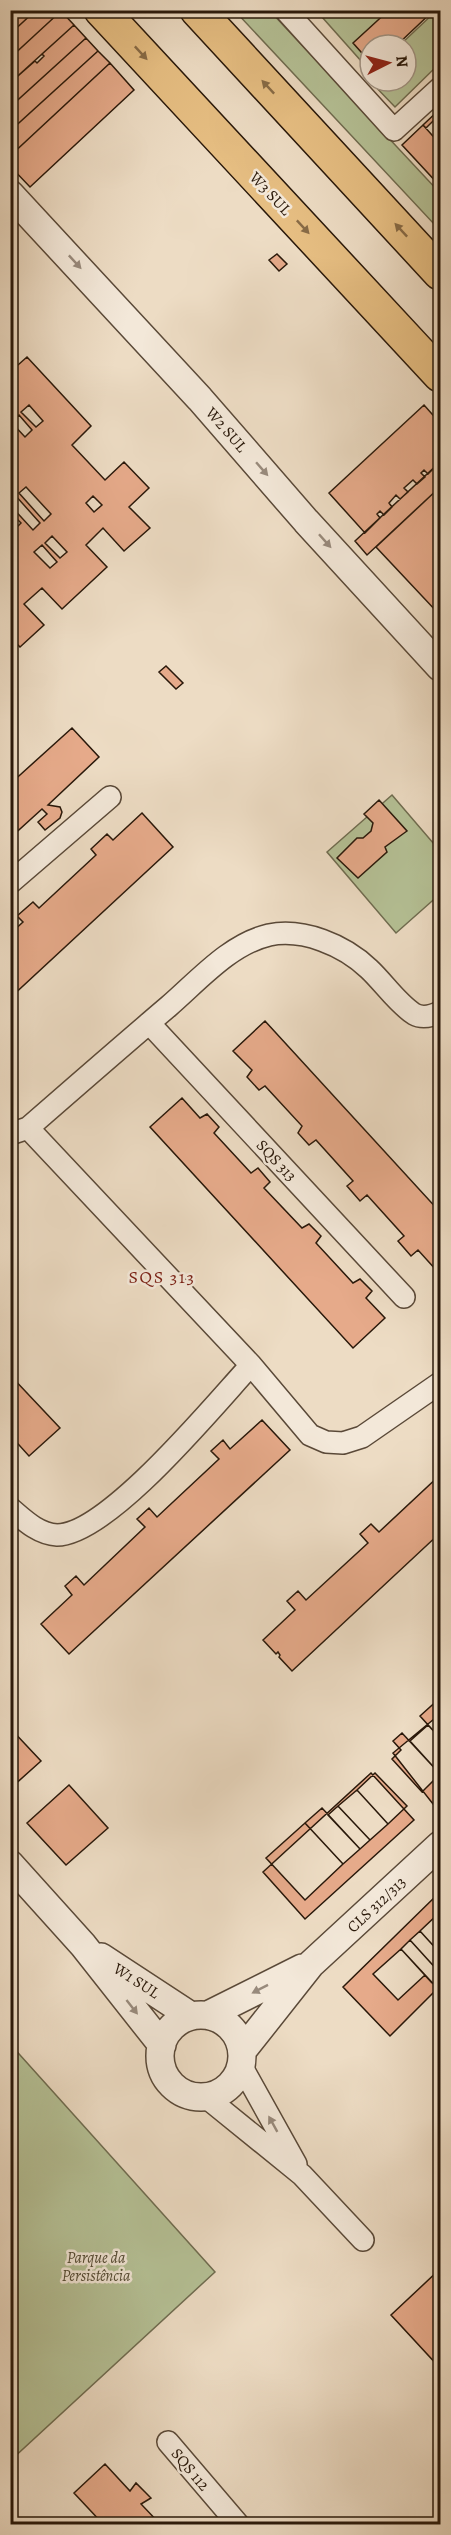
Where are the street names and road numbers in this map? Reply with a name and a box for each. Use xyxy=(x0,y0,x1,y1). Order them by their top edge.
street label: W3 SUL xyxy=(244,166,297,221)
street label: W2 SUL xyxy=(200,402,253,458)
street label: SQS 313 xyxy=(251,1135,301,1186)
street label: CLS 312/313 xyxy=(342,1872,411,1938)
street label: W1 SUL xyxy=(108,1957,165,2004)
street label: SQS 112 xyxy=(166,2443,215,2496)

